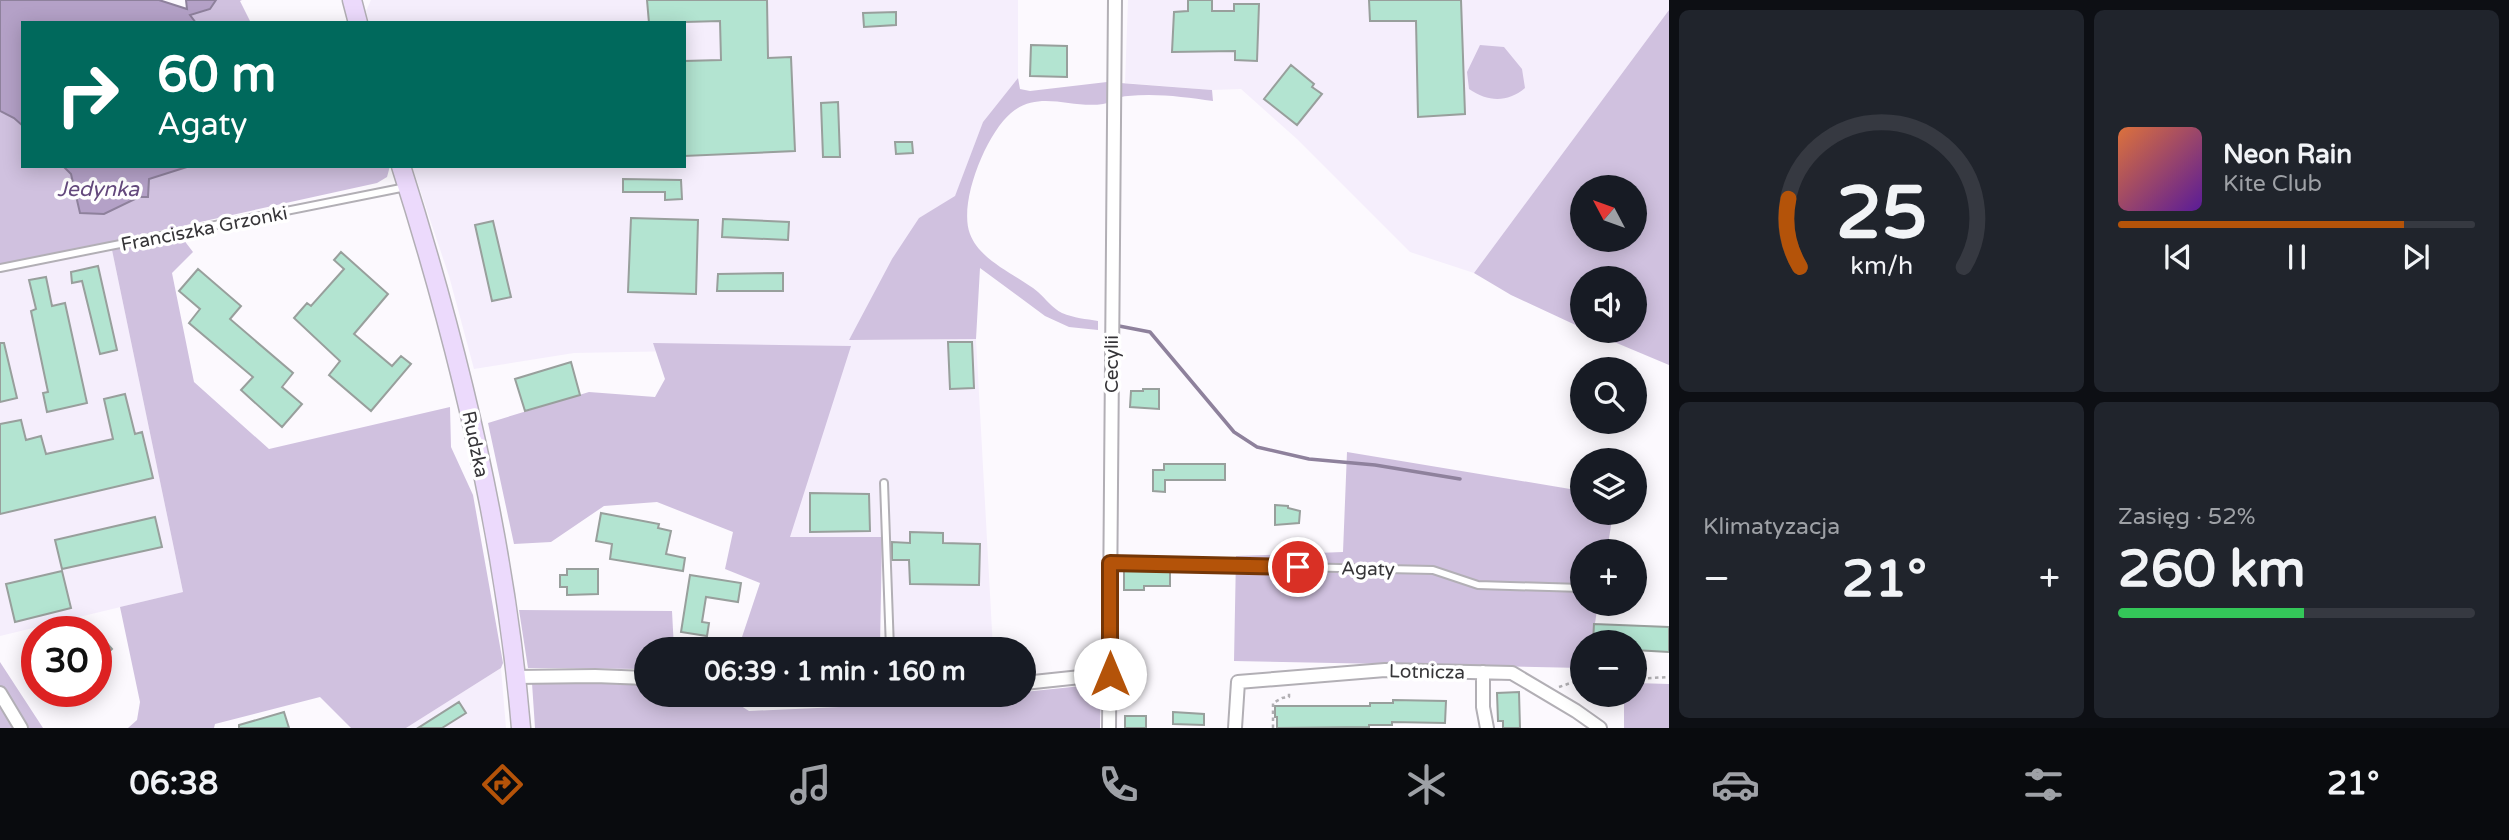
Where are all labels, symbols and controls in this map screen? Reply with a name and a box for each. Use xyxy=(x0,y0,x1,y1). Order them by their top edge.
text: 60 m xyxy=(157,46,276,105)
icon: right xyxy=(42,49,133,140)
text: Agaty xyxy=(157,106,248,144)
text: Neon Rain xyxy=(2223,139,2352,170)
text: Kite Club xyxy=(2223,170,2322,198)
text: 25 xyxy=(1836,171,1927,259)
north arrow xyxy=(1570,175,1647,252)
map controls xyxy=(1570,175,1647,707)
water label: Jedynka xyxy=(57,177,140,202)
street label: Franciszka Grzonki xyxy=(119,202,289,256)
icon: previous xyxy=(2159,238,2197,276)
icon: pause xyxy=(2278,238,2316,276)
icon: next xyxy=(2397,238,2435,276)
text: km/h xyxy=(1850,251,1913,281)
button: sound xyxy=(1570,266,1647,343)
street label: Cecylii xyxy=(1101,335,1123,393)
button: search xyxy=(1570,357,1647,434)
street label: Rudzka xyxy=(457,409,493,479)
button: layers xyxy=(1570,448,1647,525)
text: Zasięg · 52% xyxy=(2118,503,2255,531)
text: Klimatyzacja xyxy=(1703,513,1840,541)
pin xyxy=(1268,537,1328,597)
text: 260 km xyxy=(2118,538,2306,601)
button: + xyxy=(1570,539,1647,616)
icon: arrive xyxy=(1279,548,1317,586)
text: 21° xyxy=(1842,548,1927,611)
text: − xyxy=(1703,556,1730,602)
text: + xyxy=(2039,556,2060,602)
street label: Agaty xyxy=(1341,558,1395,580)
speed limit sign: 30 xyxy=(21,616,112,707)
button: − xyxy=(1570,630,1647,707)
position arrow xyxy=(1073,637,1147,711)
text: 06:39 · 1 min · 160 m xyxy=(704,656,966,687)
street label: Lotnicza xyxy=(1389,660,1465,684)
icon: directions xyxy=(478,760,527,809)
icon: music xyxy=(786,760,835,809)
icon: phone xyxy=(1094,760,1143,809)
icon: climate xyxy=(1402,760,1451,809)
icon: car xyxy=(1711,760,1760,809)
icon: filters xyxy=(2019,760,2068,809)
text: 06:38 xyxy=(130,765,218,803)
text: 21° xyxy=(2327,765,2379,803)

